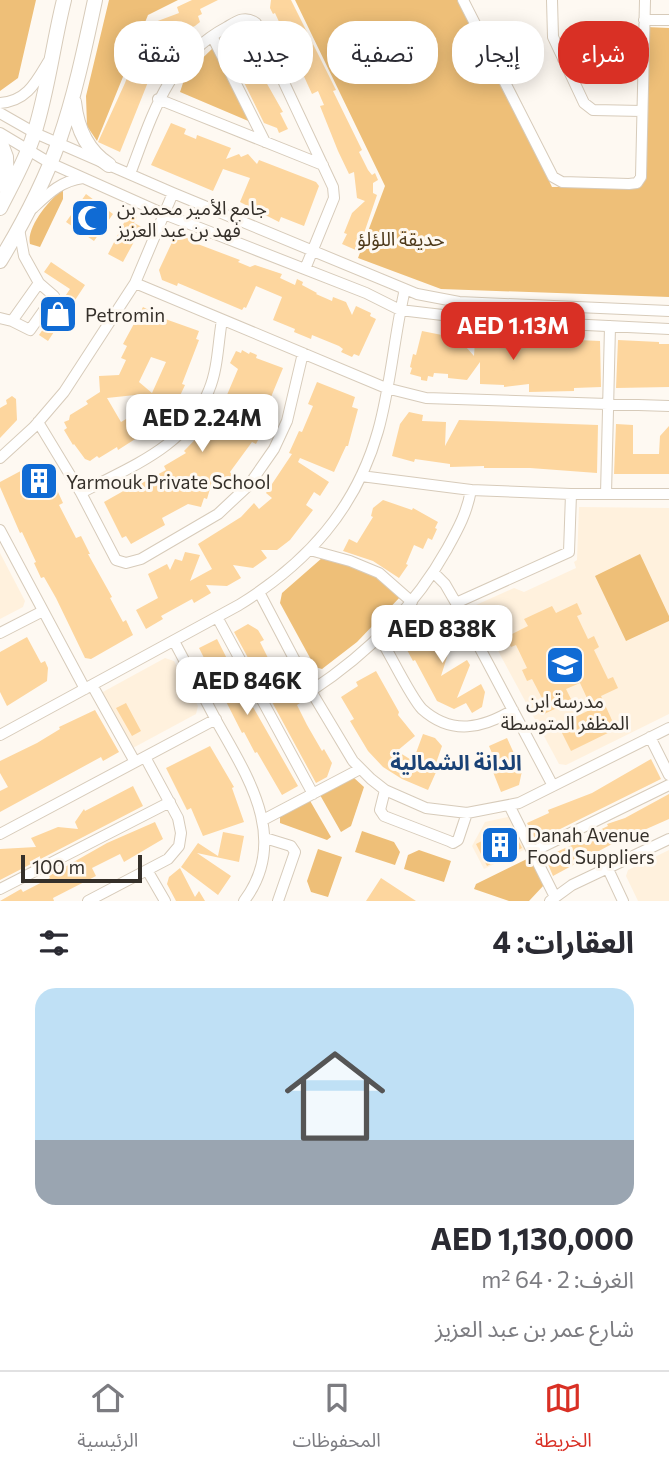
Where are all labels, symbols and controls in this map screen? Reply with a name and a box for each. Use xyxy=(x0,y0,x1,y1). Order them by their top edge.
chip: شقة xyxy=(114,21,204,84)
chip: جديد xyxy=(218,21,313,84)
chip: تصفية xyxy=(327,21,438,84)
chip: إيجار xyxy=(452,21,544,84)
chip: شراء xyxy=(558,21,649,84)
place label: جامع الأمير محمد بن فهد بن عبد العزيز xyxy=(116,196,267,242)
mosque icon: جامع الأمير محمد بن فهد بن عبد العزيز xyxy=(69,197,111,239)
park label: حديقة اللؤلؤ xyxy=(357,227,445,251)
shop icon: Petromin xyxy=(37,293,79,335)
pin: AED 1.13M xyxy=(433,302,593,362)
place label: Petromin xyxy=(85,303,165,326)
text: AED 1.13M xyxy=(457,311,569,339)
pin: AED 2.24M xyxy=(122,394,282,454)
text: AED 2.24M xyxy=(142,403,262,431)
building icon: Yarmouk Private School xyxy=(18,460,60,502)
place label: Yarmouk Private School xyxy=(66,470,271,493)
pin: AED 838K xyxy=(370,606,514,665)
text: AED 838K xyxy=(387,614,497,642)
school or university icon: مدرسة ابن المظفر المتوسطة xyxy=(544,644,586,686)
pin: AED 846K xyxy=(175,658,319,717)
text: AED 846K xyxy=(192,666,302,694)
place label: مدرسة ابن المظفر المتوسطة xyxy=(501,689,629,735)
district label: الدانة الشمالية xyxy=(390,749,522,775)
place label: Danah Avenue Food Suppliers xyxy=(527,823,655,868)
building icon: Danah Avenue Food Suppliers xyxy=(479,824,521,866)
scale bar xyxy=(21,852,142,884)
text: 100 m xyxy=(32,855,85,878)
text: العقارات: 4 xyxy=(492,922,634,959)
icon: filters xyxy=(35,924,73,962)
icon: home xyxy=(272,1033,398,1159)
text: AED 1,130,000 xyxy=(430,1219,634,1256)
text: الغرف: 2 · 64 m² xyxy=(481,1265,634,1293)
text: شارع عمر بن عبد العزيز xyxy=(435,1314,634,1342)
tab: الرئيسية xyxy=(77,1379,138,1461)
tab: المحفوظات xyxy=(293,1379,381,1461)
tab: الخريطة xyxy=(535,1379,592,1461)

